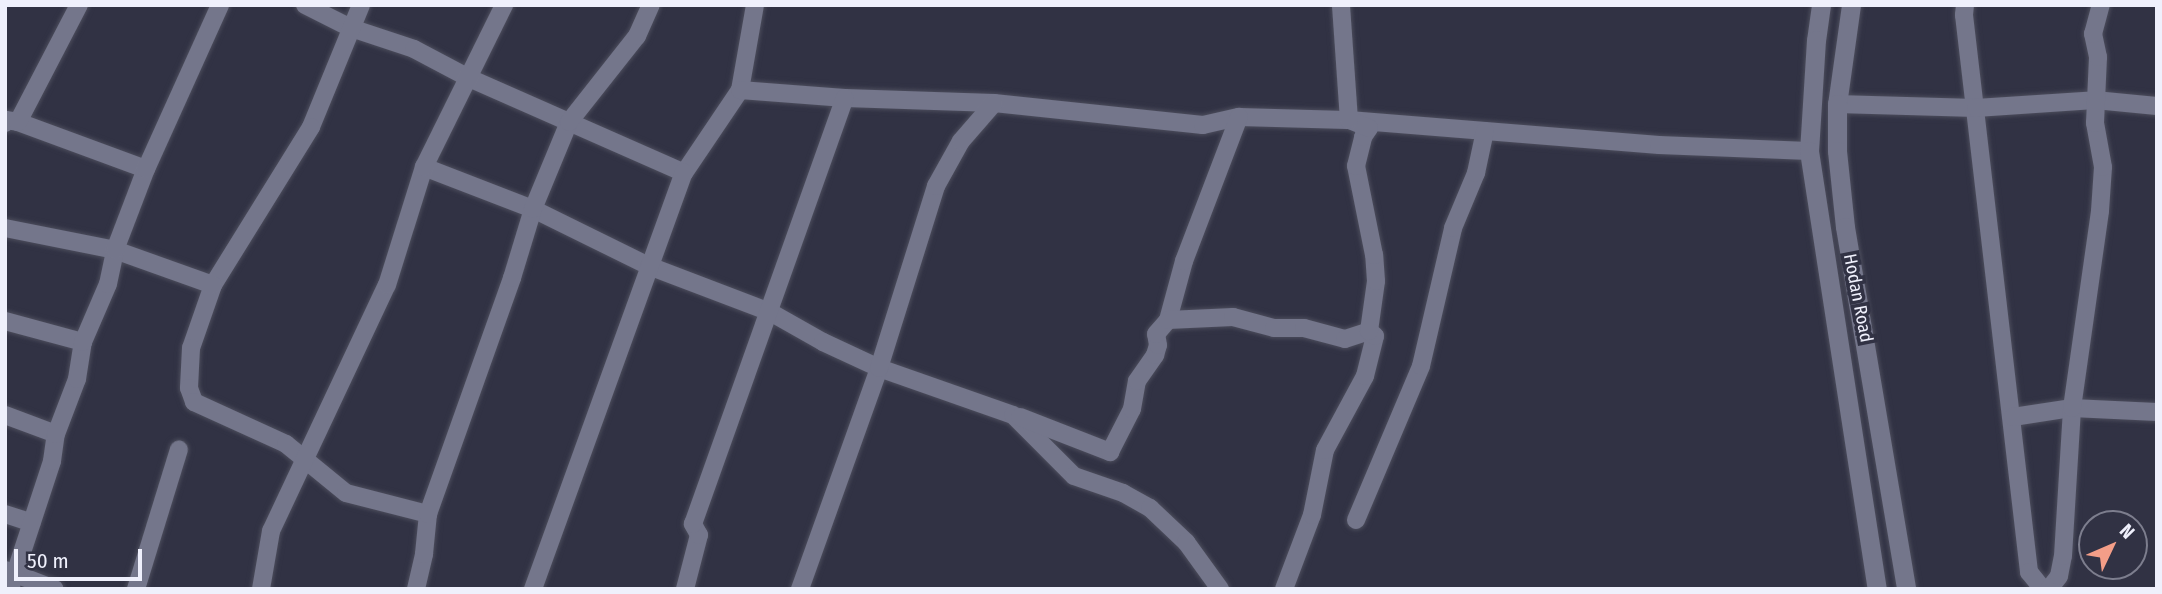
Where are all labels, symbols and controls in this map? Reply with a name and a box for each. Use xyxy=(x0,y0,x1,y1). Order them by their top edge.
street label: Hodan Road xyxy=(1839,252,1877,344)
north arrow xyxy=(2078,510,2148,580)
text: N xyxy=(2115,519,2139,544)
scale bar xyxy=(18,534,145,578)
text: 50 m xyxy=(27,548,69,574)

